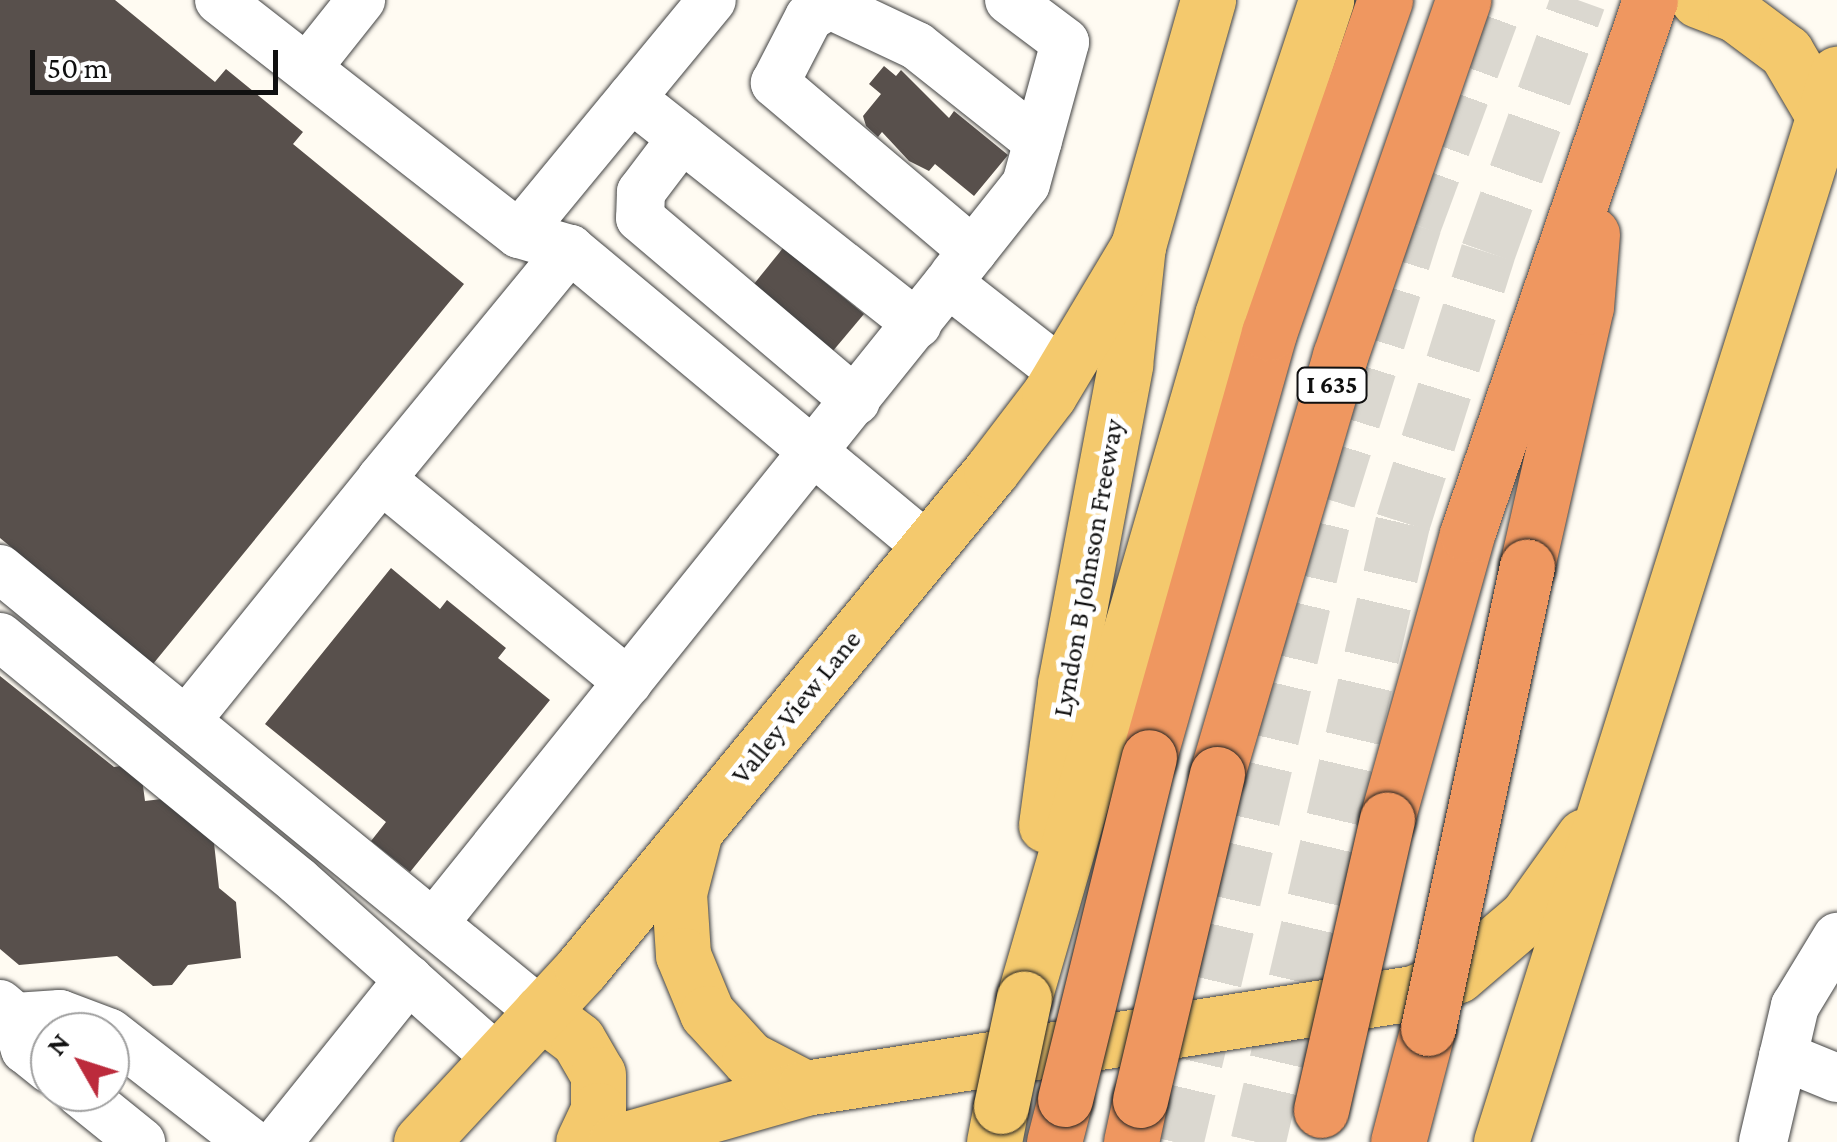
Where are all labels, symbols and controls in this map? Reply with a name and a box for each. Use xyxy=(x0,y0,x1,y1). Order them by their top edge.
scale bar xyxy=(35,30,282,92)
text: 50 m xyxy=(47,51,108,84)
road number: I 635 xyxy=(1294,365,1370,405)
street label: Lyndon B Johnson Freeway xyxy=(1045,416,1131,720)
street label: Valley View Lane xyxy=(724,623,868,791)
north arrow xyxy=(30,1012,130,1112)
text: N xyxy=(40,1027,76,1061)

